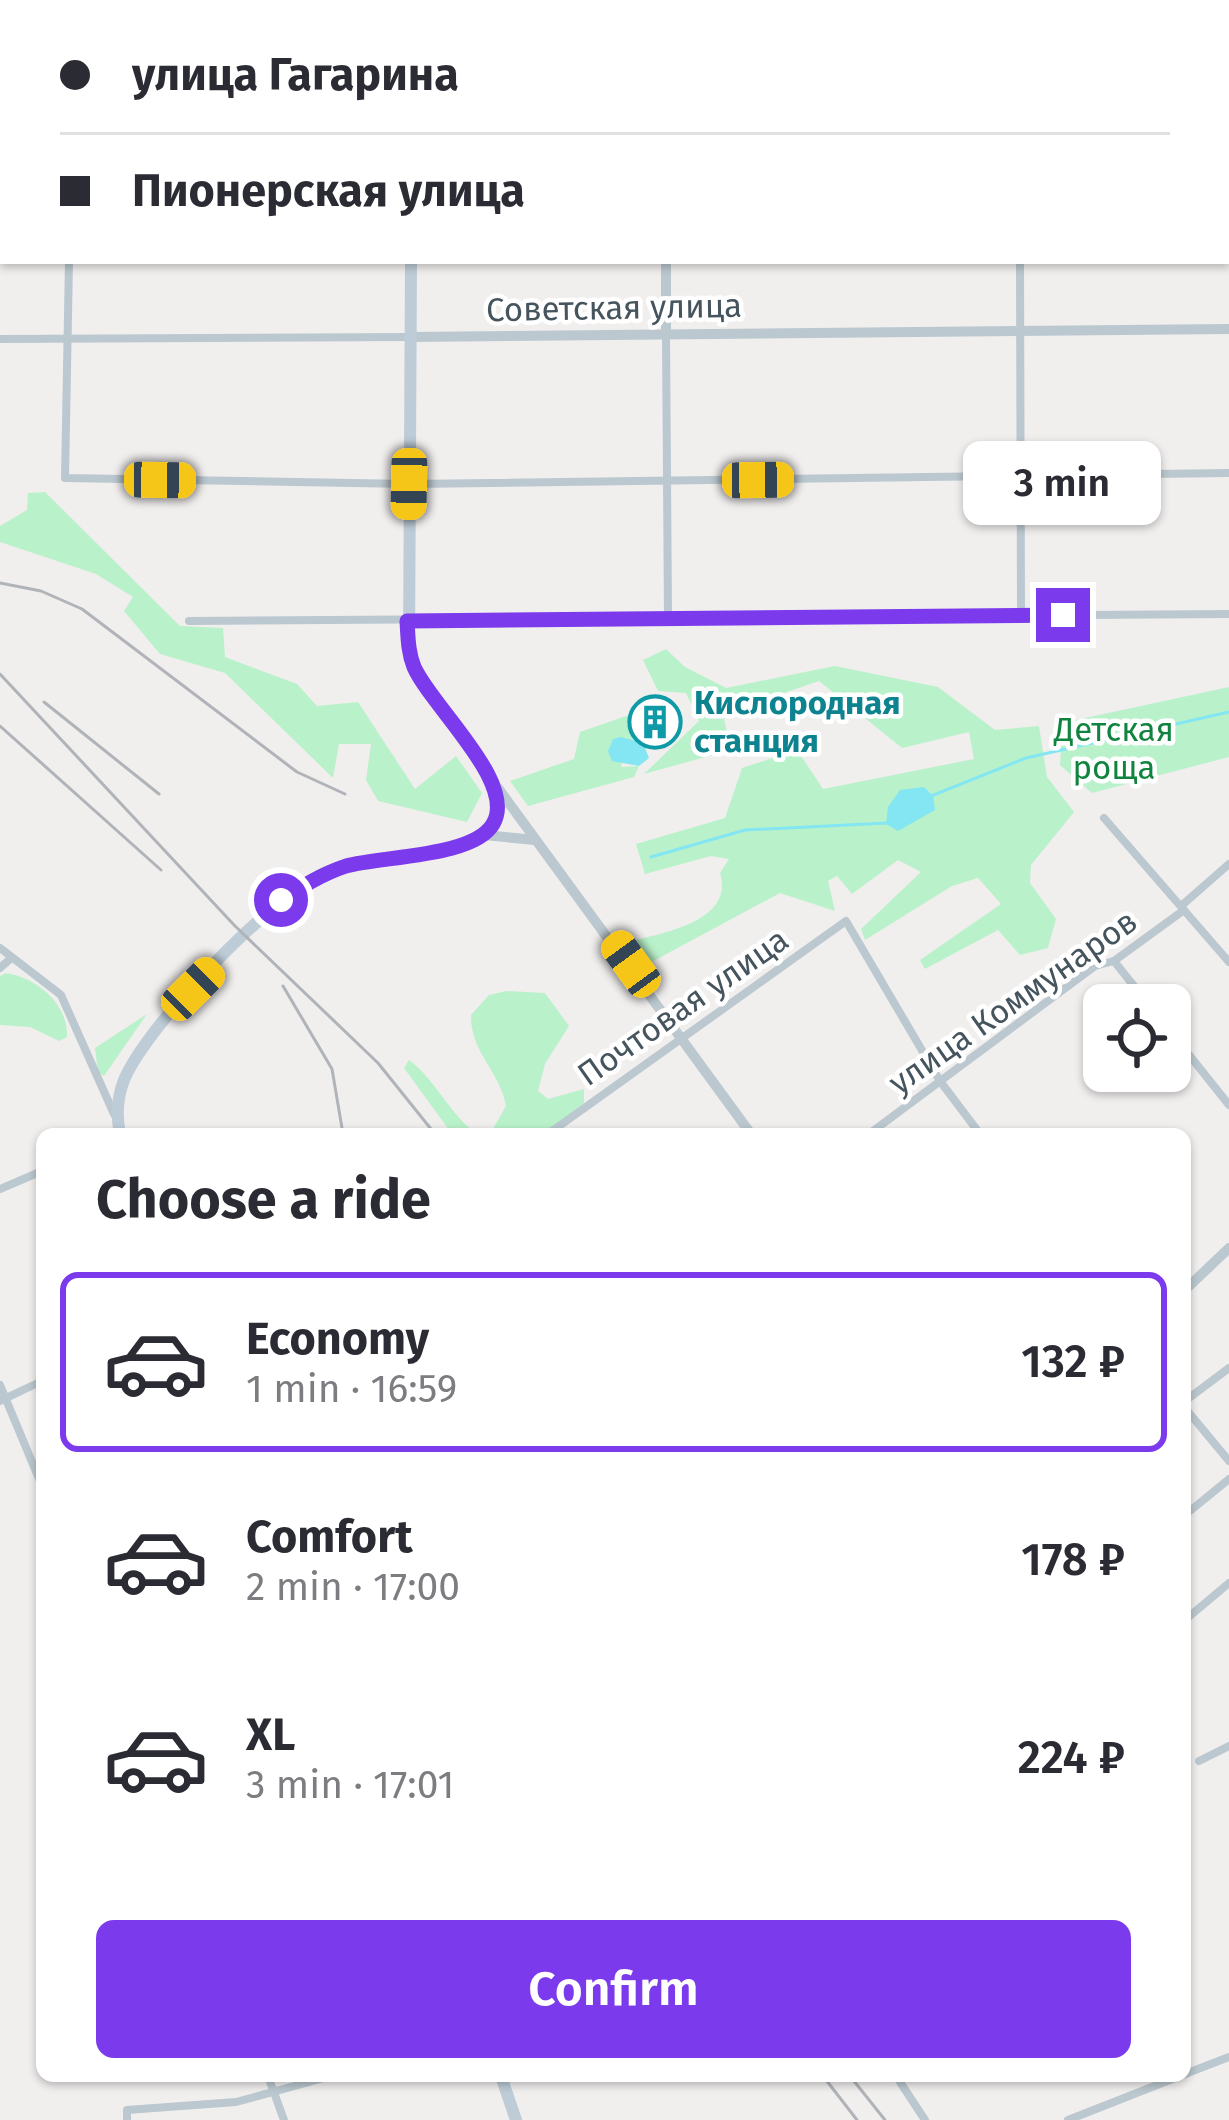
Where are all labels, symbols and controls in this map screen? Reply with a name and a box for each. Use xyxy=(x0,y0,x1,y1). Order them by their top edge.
text: улица Гагарина xyxy=(132,48,459,102)
text: Пионерская улица xyxy=(132,164,525,218)
street label: Советская улица xyxy=(486,286,742,330)
callout: 3 min xyxy=(964,441,1162,525)
car xyxy=(390,448,428,520)
text: 3 min xyxy=(1014,460,1110,506)
car xyxy=(124,461,196,499)
car xyxy=(722,461,794,499)
route end xyxy=(1036,588,1090,642)
place label: Кислородная станция xyxy=(694,683,901,761)
building icon: Кислородная станция xyxy=(627,694,683,750)
park label: Детская роща xyxy=(1053,710,1174,788)
route start xyxy=(254,873,308,927)
street label: улица Коммунаров xyxy=(881,901,1145,1103)
street label: Почтовая улица xyxy=(570,919,796,1095)
car xyxy=(595,924,667,1004)
car xyxy=(155,951,231,1027)
map controls xyxy=(1083,984,1191,1092)
button: locate xyxy=(1083,984,1191,1092)
text: Choose a ride xyxy=(96,1168,431,1232)
icon: car xyxy=(102,1308,210,1416)
text: Economy xyxy=(246,1312,429,1366)
text: 132 ₽ xyxy=(1021,1335,1125,1389)
text: 1 min · 16:59 xyxy=(246,1366,457,1412)
icon: car xyxy=(102,1506,210,1614)
text: Comfort xyxy=(246,1510,413,1564)
text: 178 ₽ xyxy=(1021,1533,1125,1587)
text: 2 min · 17:00 xyxy=(246,1564,460,1610)
icon: car xyxy=(102,1704,210,1812)
text: XL xyxy=(246,1708,295,1762)
text: 224 ₽ xyxy=(1018,1731,1125,1785)
text: 3 min · 17:01 xyxy=(246,1762,454,1808)
button: Confirm xyxy=(96,1920,1131,2058)

